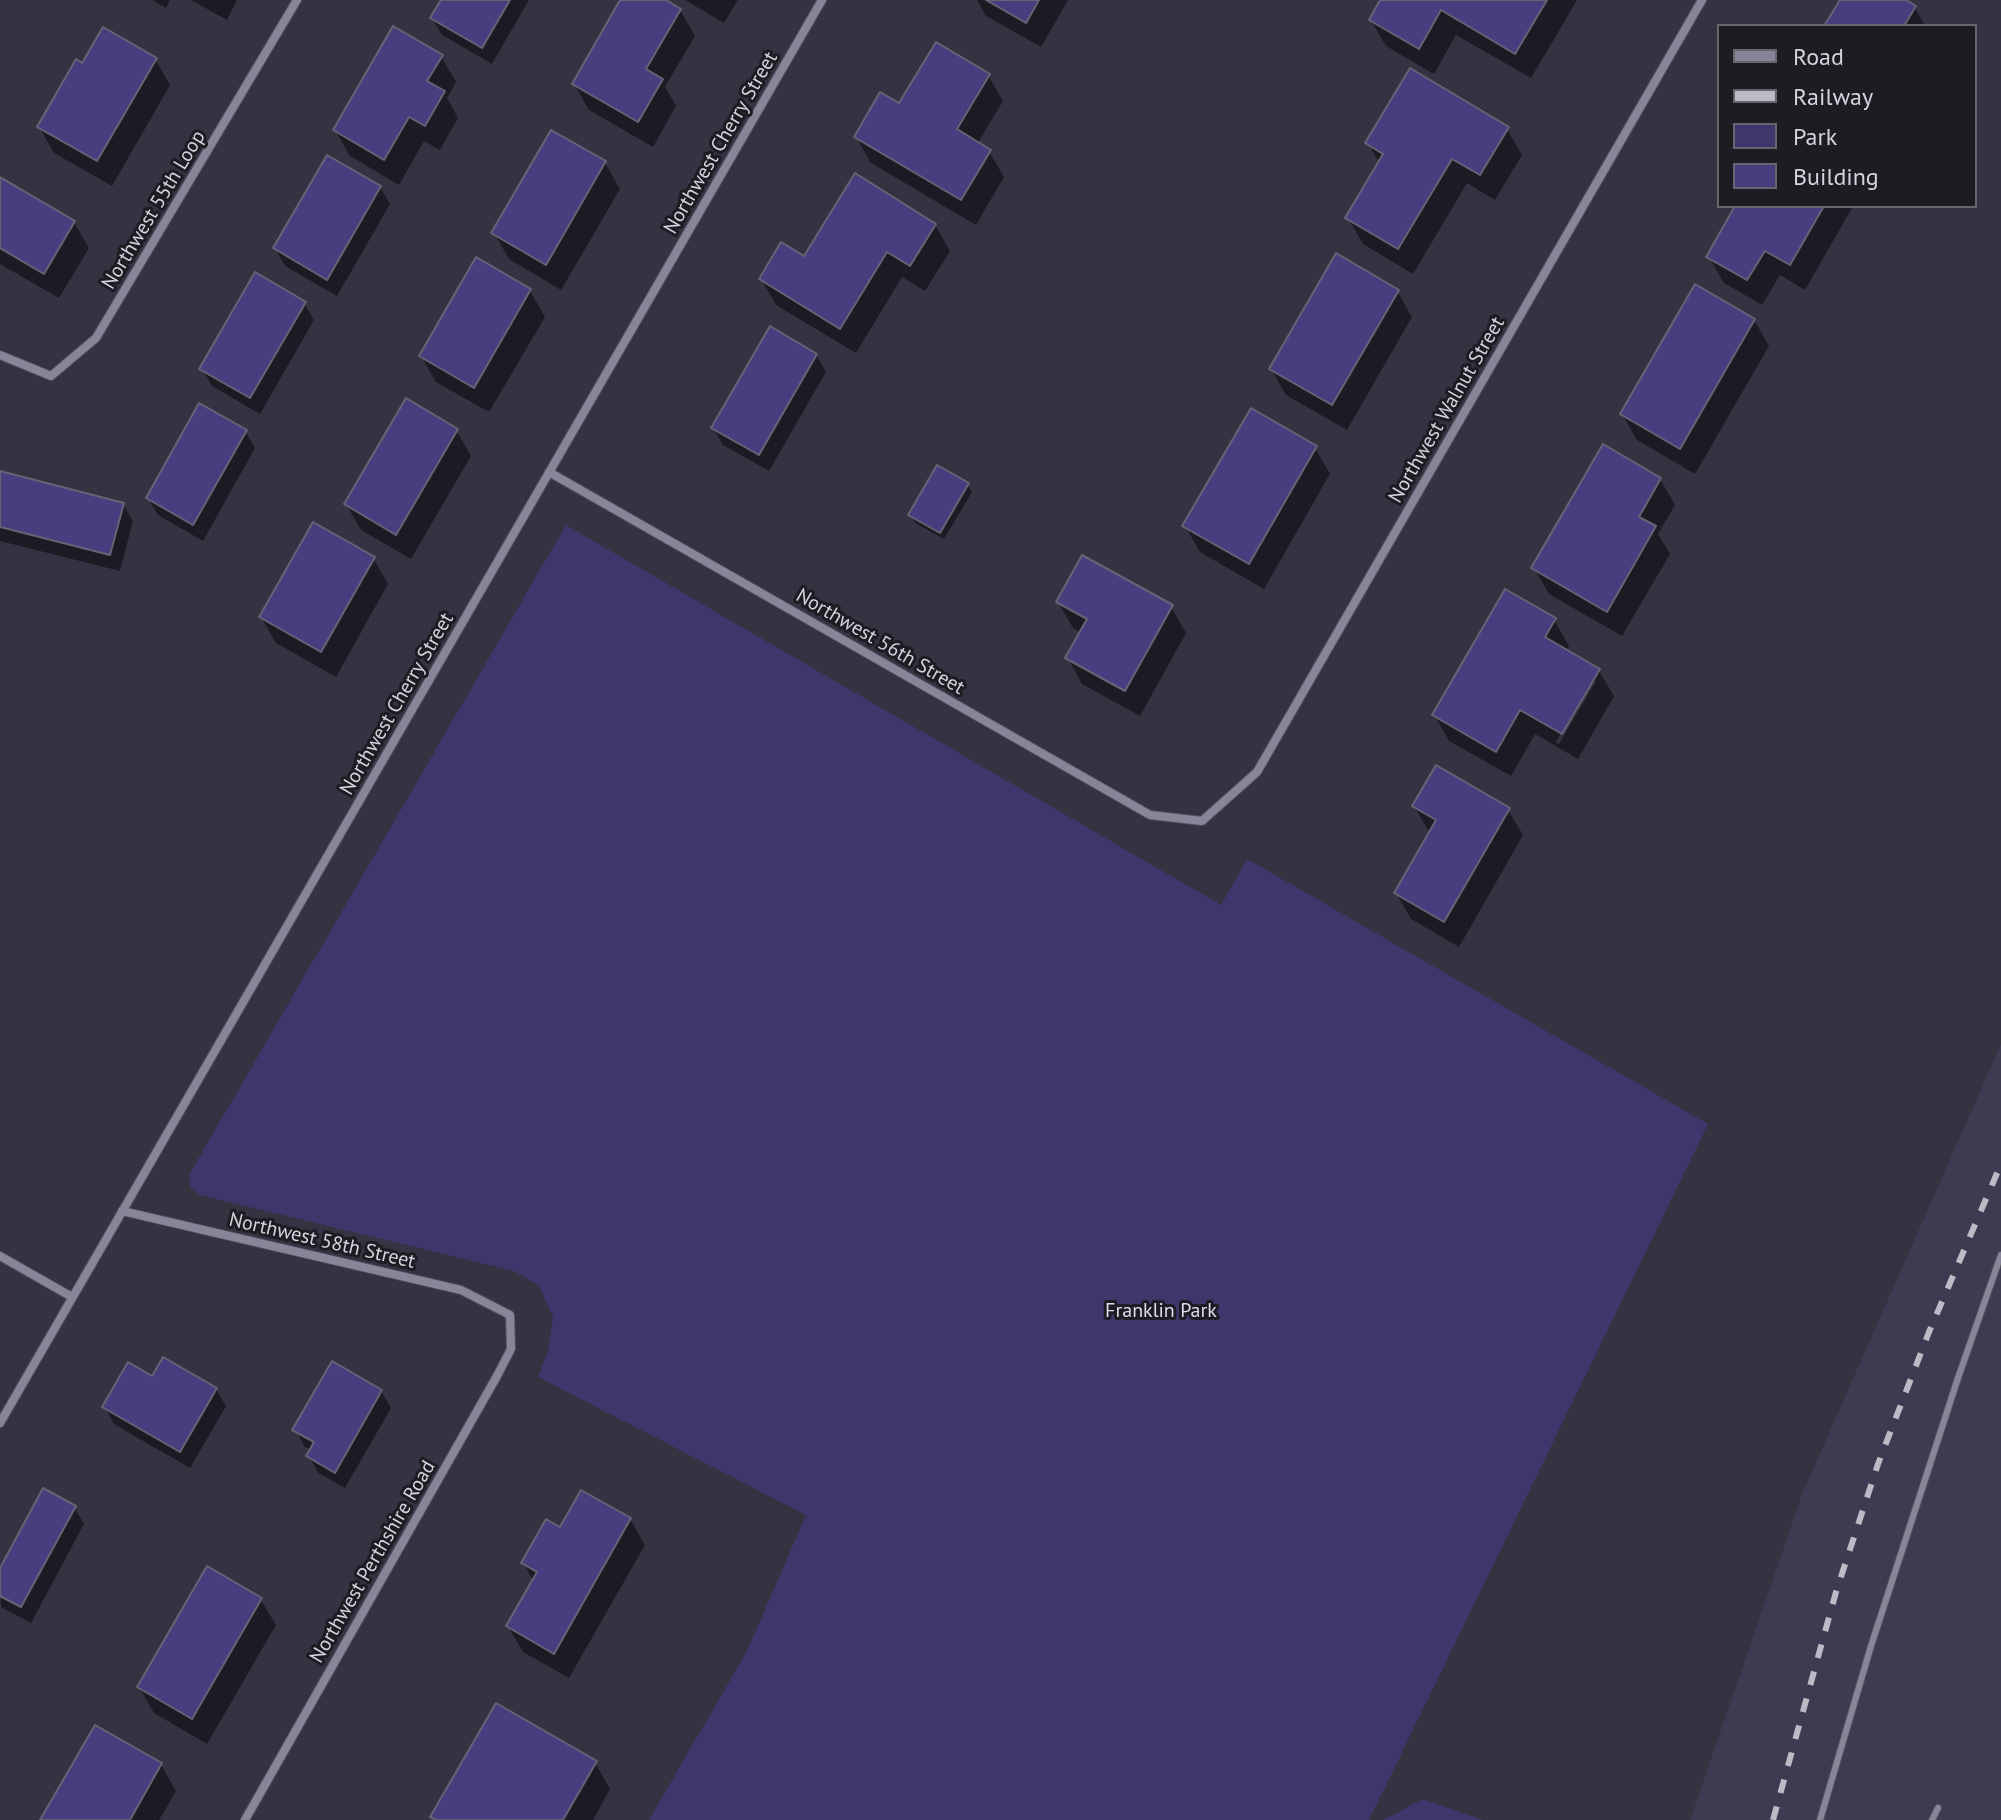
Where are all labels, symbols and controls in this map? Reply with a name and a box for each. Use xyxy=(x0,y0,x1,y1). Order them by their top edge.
legend xyxy=(1717,24,1977,208)
text: Road xyxy=(1793,41,1844,72)
street label: Northwest Cherry Street xyxy=(659,48,783,238)
text: Railway xyxy=(1793,81,1873,112)
text: Park xyxy=(1793,121,1837,152)
street label: Northwest 55th Loop xyxy=(97,126,211,294)
text: Building xyxy=(1793,161,1879,192)
street label: Northwest Walnut Street xyxy=(1384,313,1510,507)
street label: Northwest 56th Street xyxy=(792,584,968,700)
street label: Northwest Cherry Street xyxy=(335,609,459,799)
street label: Northwest 58th Street xyxy=(227,1208,417,1274)
park label: Franklin Park xyxy=(1105,1299,1217,1323)
street label: Northwest Perthshire Road xyxy=(305,1457,441,1667)

